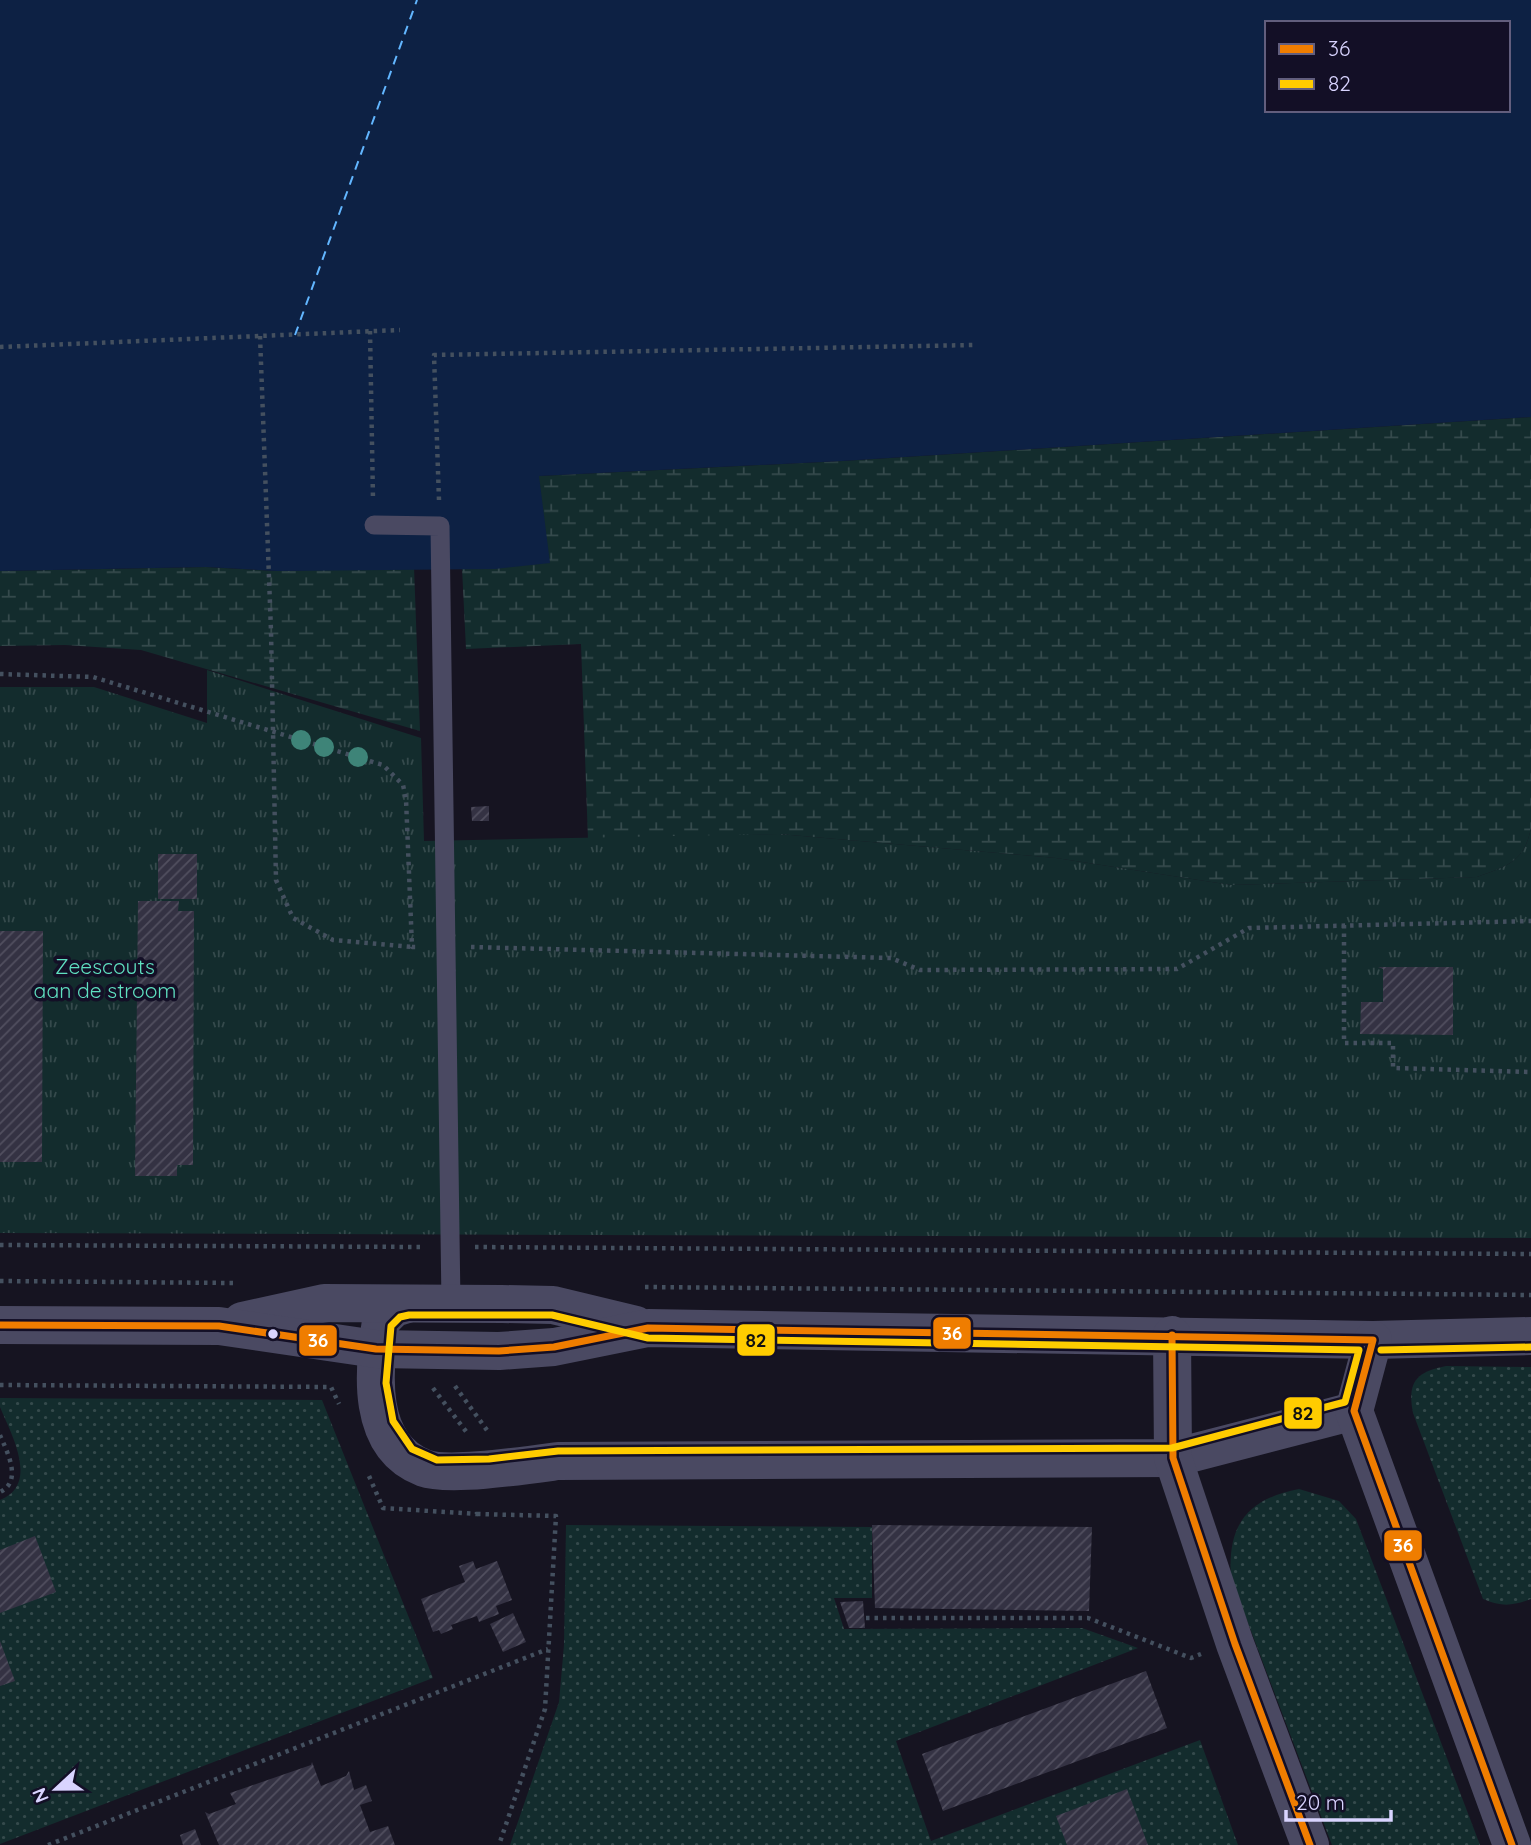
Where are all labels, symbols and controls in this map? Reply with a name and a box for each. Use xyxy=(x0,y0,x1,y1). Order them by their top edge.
legend xyxy=(1265,21,1510,112)
text: 36 xyxy=(1328,35,1350,61)
text: 82 xyxy=(1328,70,1351,96)
park label: Zeescouts aan de stroom xyxy=(34,953,176,1003)
line badge: 36 xyxy=(932,1316,972,1350)
text: 36 xyxy=(942,1321,962,1345)
line badge: 82 xyxy=(736,1323,776,1357)
line badge: 36 xyxy=(298,1324,338,1357)
unlabelled marker xyxy=(266,1327,280,1341)
text: 36 xyxy=(308,1328,328,1352)
text: 82 xyxy=(745,1328,767,1352)
line badge: 82 xyxy=(1283,1396,1323,1430)
text: 82 xyxy=(1292,1401,1314,1425)
line badge: 36 xyxy=(1383,1529,1423,1562)
text: 36 xyxy=(1393,1533,1413,1557)
north arrow xyxy=(21,1754,91,1824)
scale bar xyxy=(1286,1778,1391,1822)
text: N xyxy=(26,1784,54,1806)
text: 20 m xyxy=(1296,1789,1345,1815)

